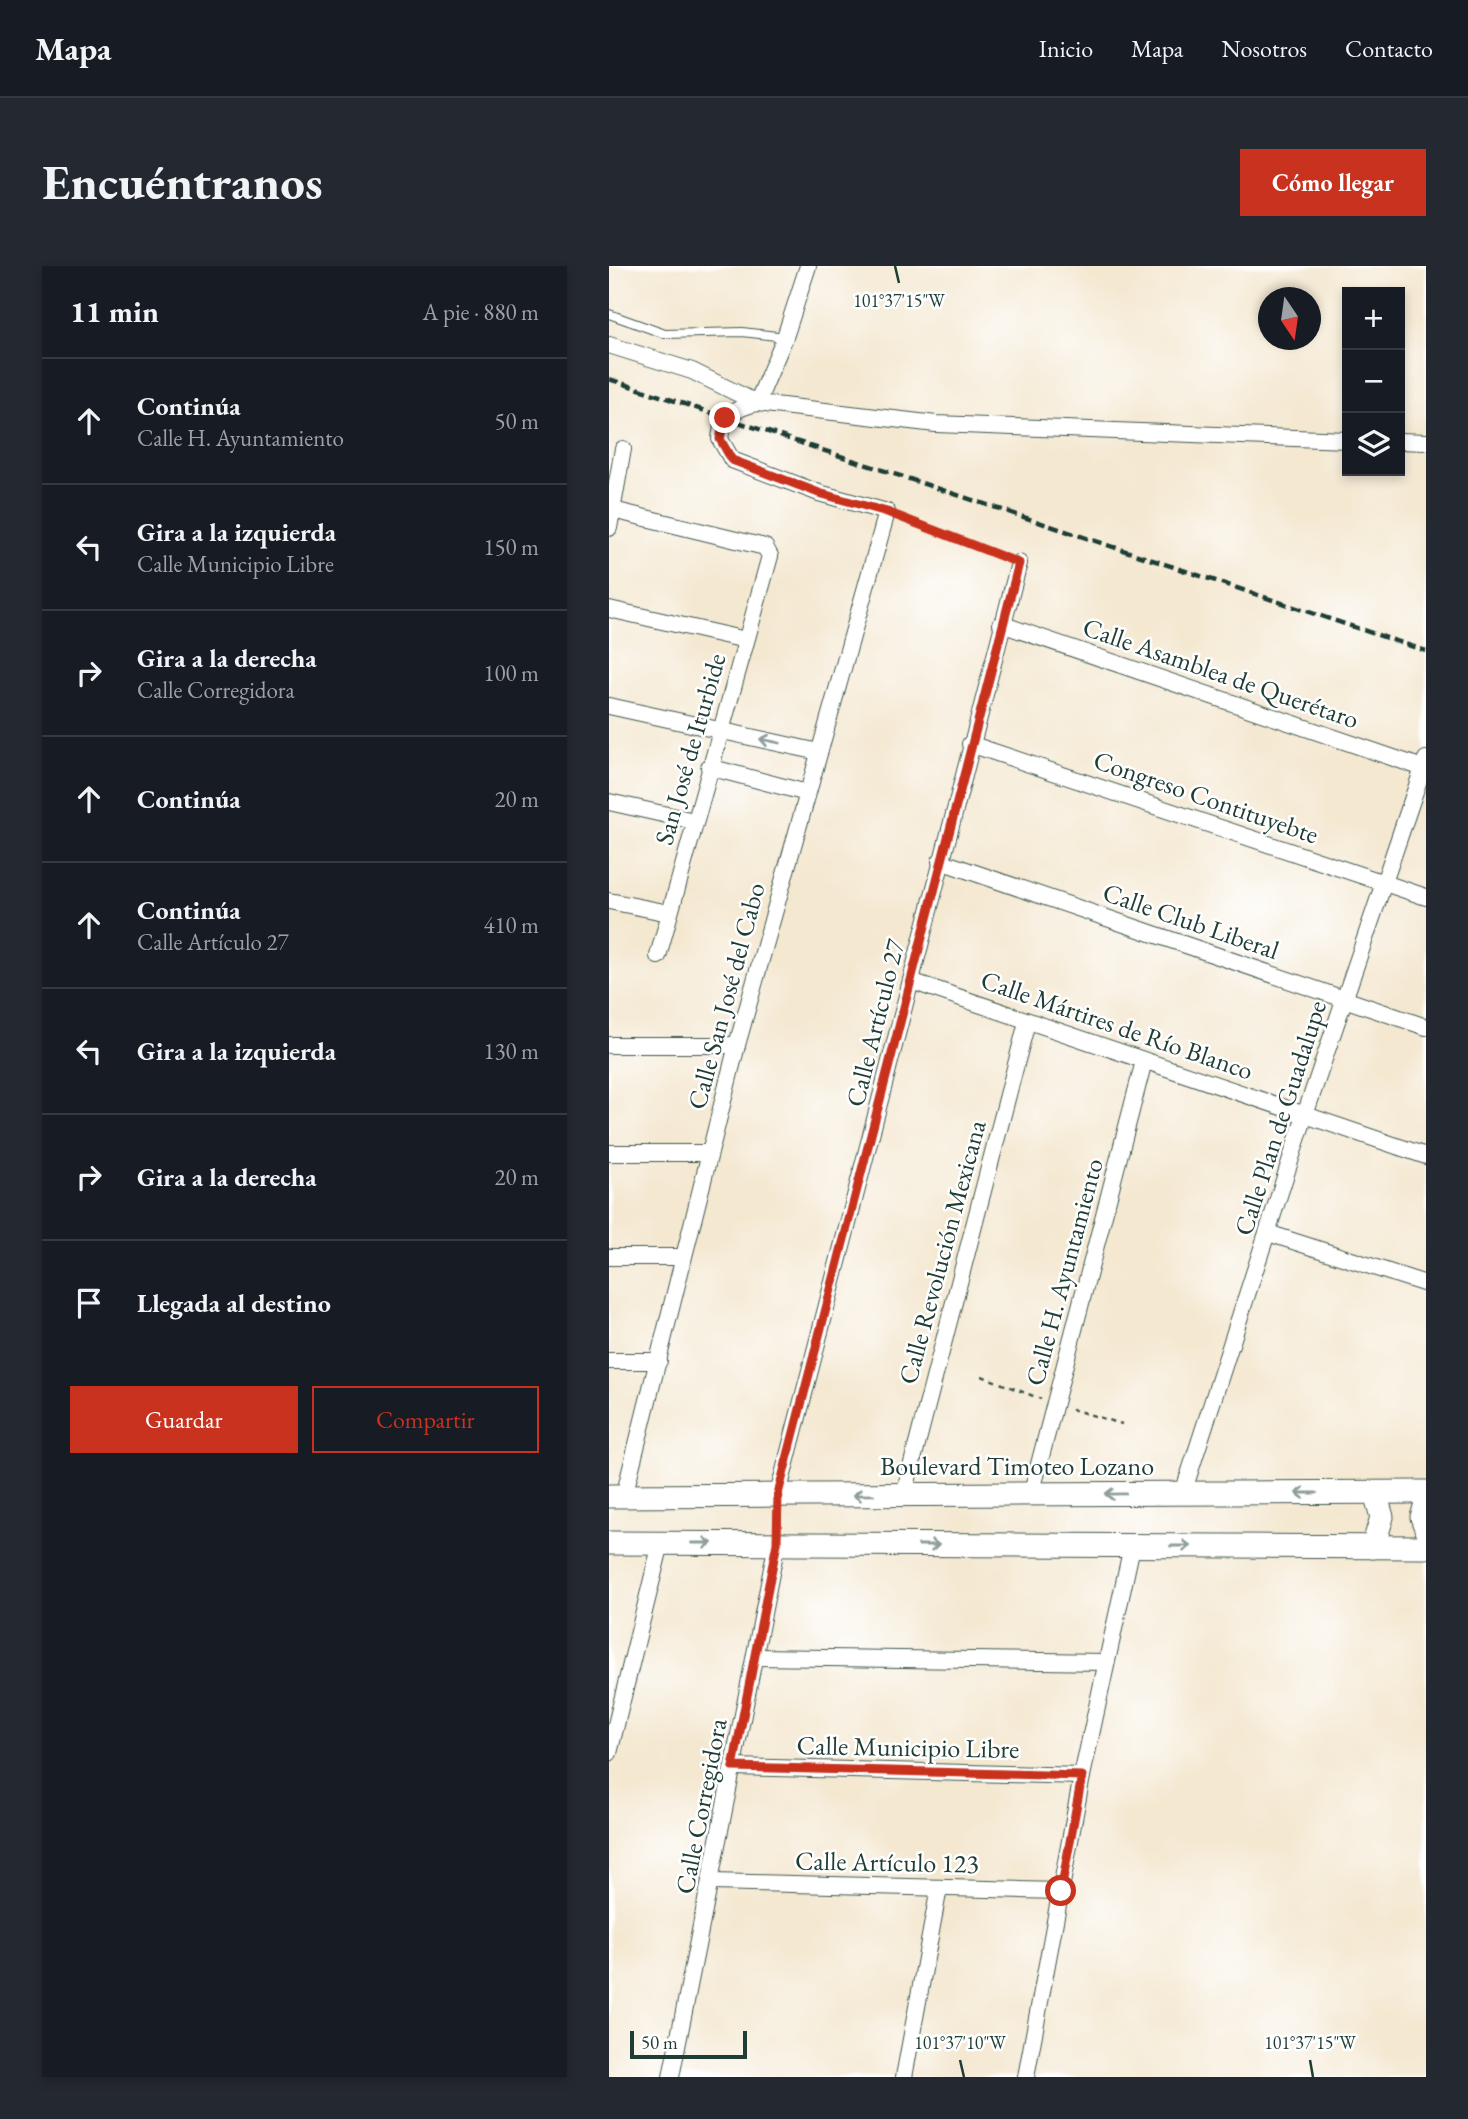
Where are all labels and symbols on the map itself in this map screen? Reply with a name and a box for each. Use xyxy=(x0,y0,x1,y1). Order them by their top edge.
north arrow xyxy=(1258,287,1321,350)
text: 101°37'15"W xyxy=(853,289,945,312)
route end xyxy=(709,402,740,433)
street label: Calle Asamblea de Querétaro xyxy=(1079,610,1363,736)
street label: San José de Iturbide xyxy=(646,649,734,849)
one-way arrow xyxy=(759,734,782,748)
street label: Congreso Contituyebte xyxy=(1089,743,1323,851)
street label: Calle Club Liberal xyxy=(1098,875,1284,967)
street label: Calle San José del Cabo xyxy=(679,879,773,1113)
street label: Calle Artículo 27 xyxy=(838,935,912,1110)
street label: Calle Mártires de Río Blanco xyxy=(976,962,1258,1088)
street label: Calle Plan de Guadalupe xyxy=(1226,996,1334,1240)
street label: Calle Revolución Mexicana xyxy=(890,1116,994,1388)
street label: Calle H. Ayuntamiento xyxy=(1017,1155,1111,1389)
street label: Boulevard Timoteo Lozano xyxy=(880,1449,1154,1483)
one-way arrow xyxy=(1295,1486,1318,1500)
one-way arrow xyxy=(1104,1487,1127,1501)
one-way arrow xyxy=(852,1488,875,1502)
one-way arrow xyxy=(690,1536,713,1550)
one-way arrow xyxy=(917,1538,940,1551)
one-way arrow xyxy=(1169,1539,1192,1553)
street label: Calle Corregidora xyxy=(667,1715,735,1897)
street label: Calle Municipio Libre xyxy=(796,1728,1020,1766)
street label: Calle Artículo 123 xyxy=(795,1843,979,1881)
route start xyxy=(1045,1875,1076,1906)
scale bar xyxy=(630,2028,747,2060)
text: 101°37'10"W xyxy=(914,2031,1006,2054)
text: 101°37'15"W xyxy=(1264,2031,1356,2054)

